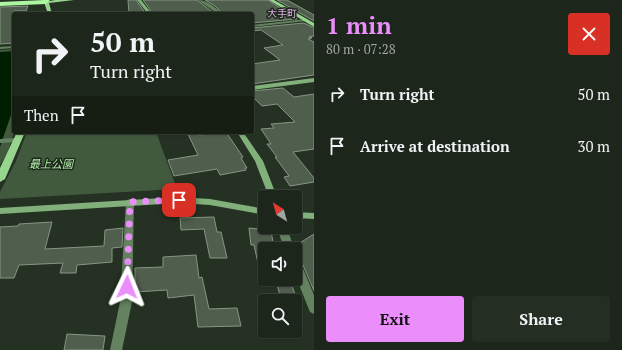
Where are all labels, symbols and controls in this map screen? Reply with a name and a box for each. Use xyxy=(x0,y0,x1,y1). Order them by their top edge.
district label: 大手町 xyxy=(267,7,297,20)
text: 1 min xyxy=(326,9,392,41)
button: close xyxy=(568,13,610,55)
text: 50 m xyxy=(90,23,155,60)
icon: right xyxy=(24,28,76,80)
text: 80 m · 07:28 xyxy=(326,40,396,58)
text: Turn right xyxy=(90,59,172,83)
icon: right xyxy=(326,83,348,105)
text: Turn right xyxy=(360,84,435,104)
text: 50 m xyxy=(577,84,610,104)
icon: arrive xyxy=(67,104,89,126)
text: Then xyxy=(24,105,59,125)
icon: arrive xyxy=(326,135,348,157)
text: Arrive at destination xyxy=(360,136,510,156)
text: 30 m xyxy=(577,136,610,156)
park label: 最上公園 xyxy=(29,157,75,171)
pin xyxy=(162,183,196,217)
icon: arrive xyxy=(168,189,190,211)
north arrow xyxy=(258,190,302,234)
map controls xyxy=(258,190,302,338)
button: sound xyxy=(258,242,302,286)
position arrow xyxy=(106,266,148,308)
button: search xyxy=(258,294,302,338)
button: Exit xyxy=(326,296,464,342)
button: Share xyxy=(472,296,610,342)

